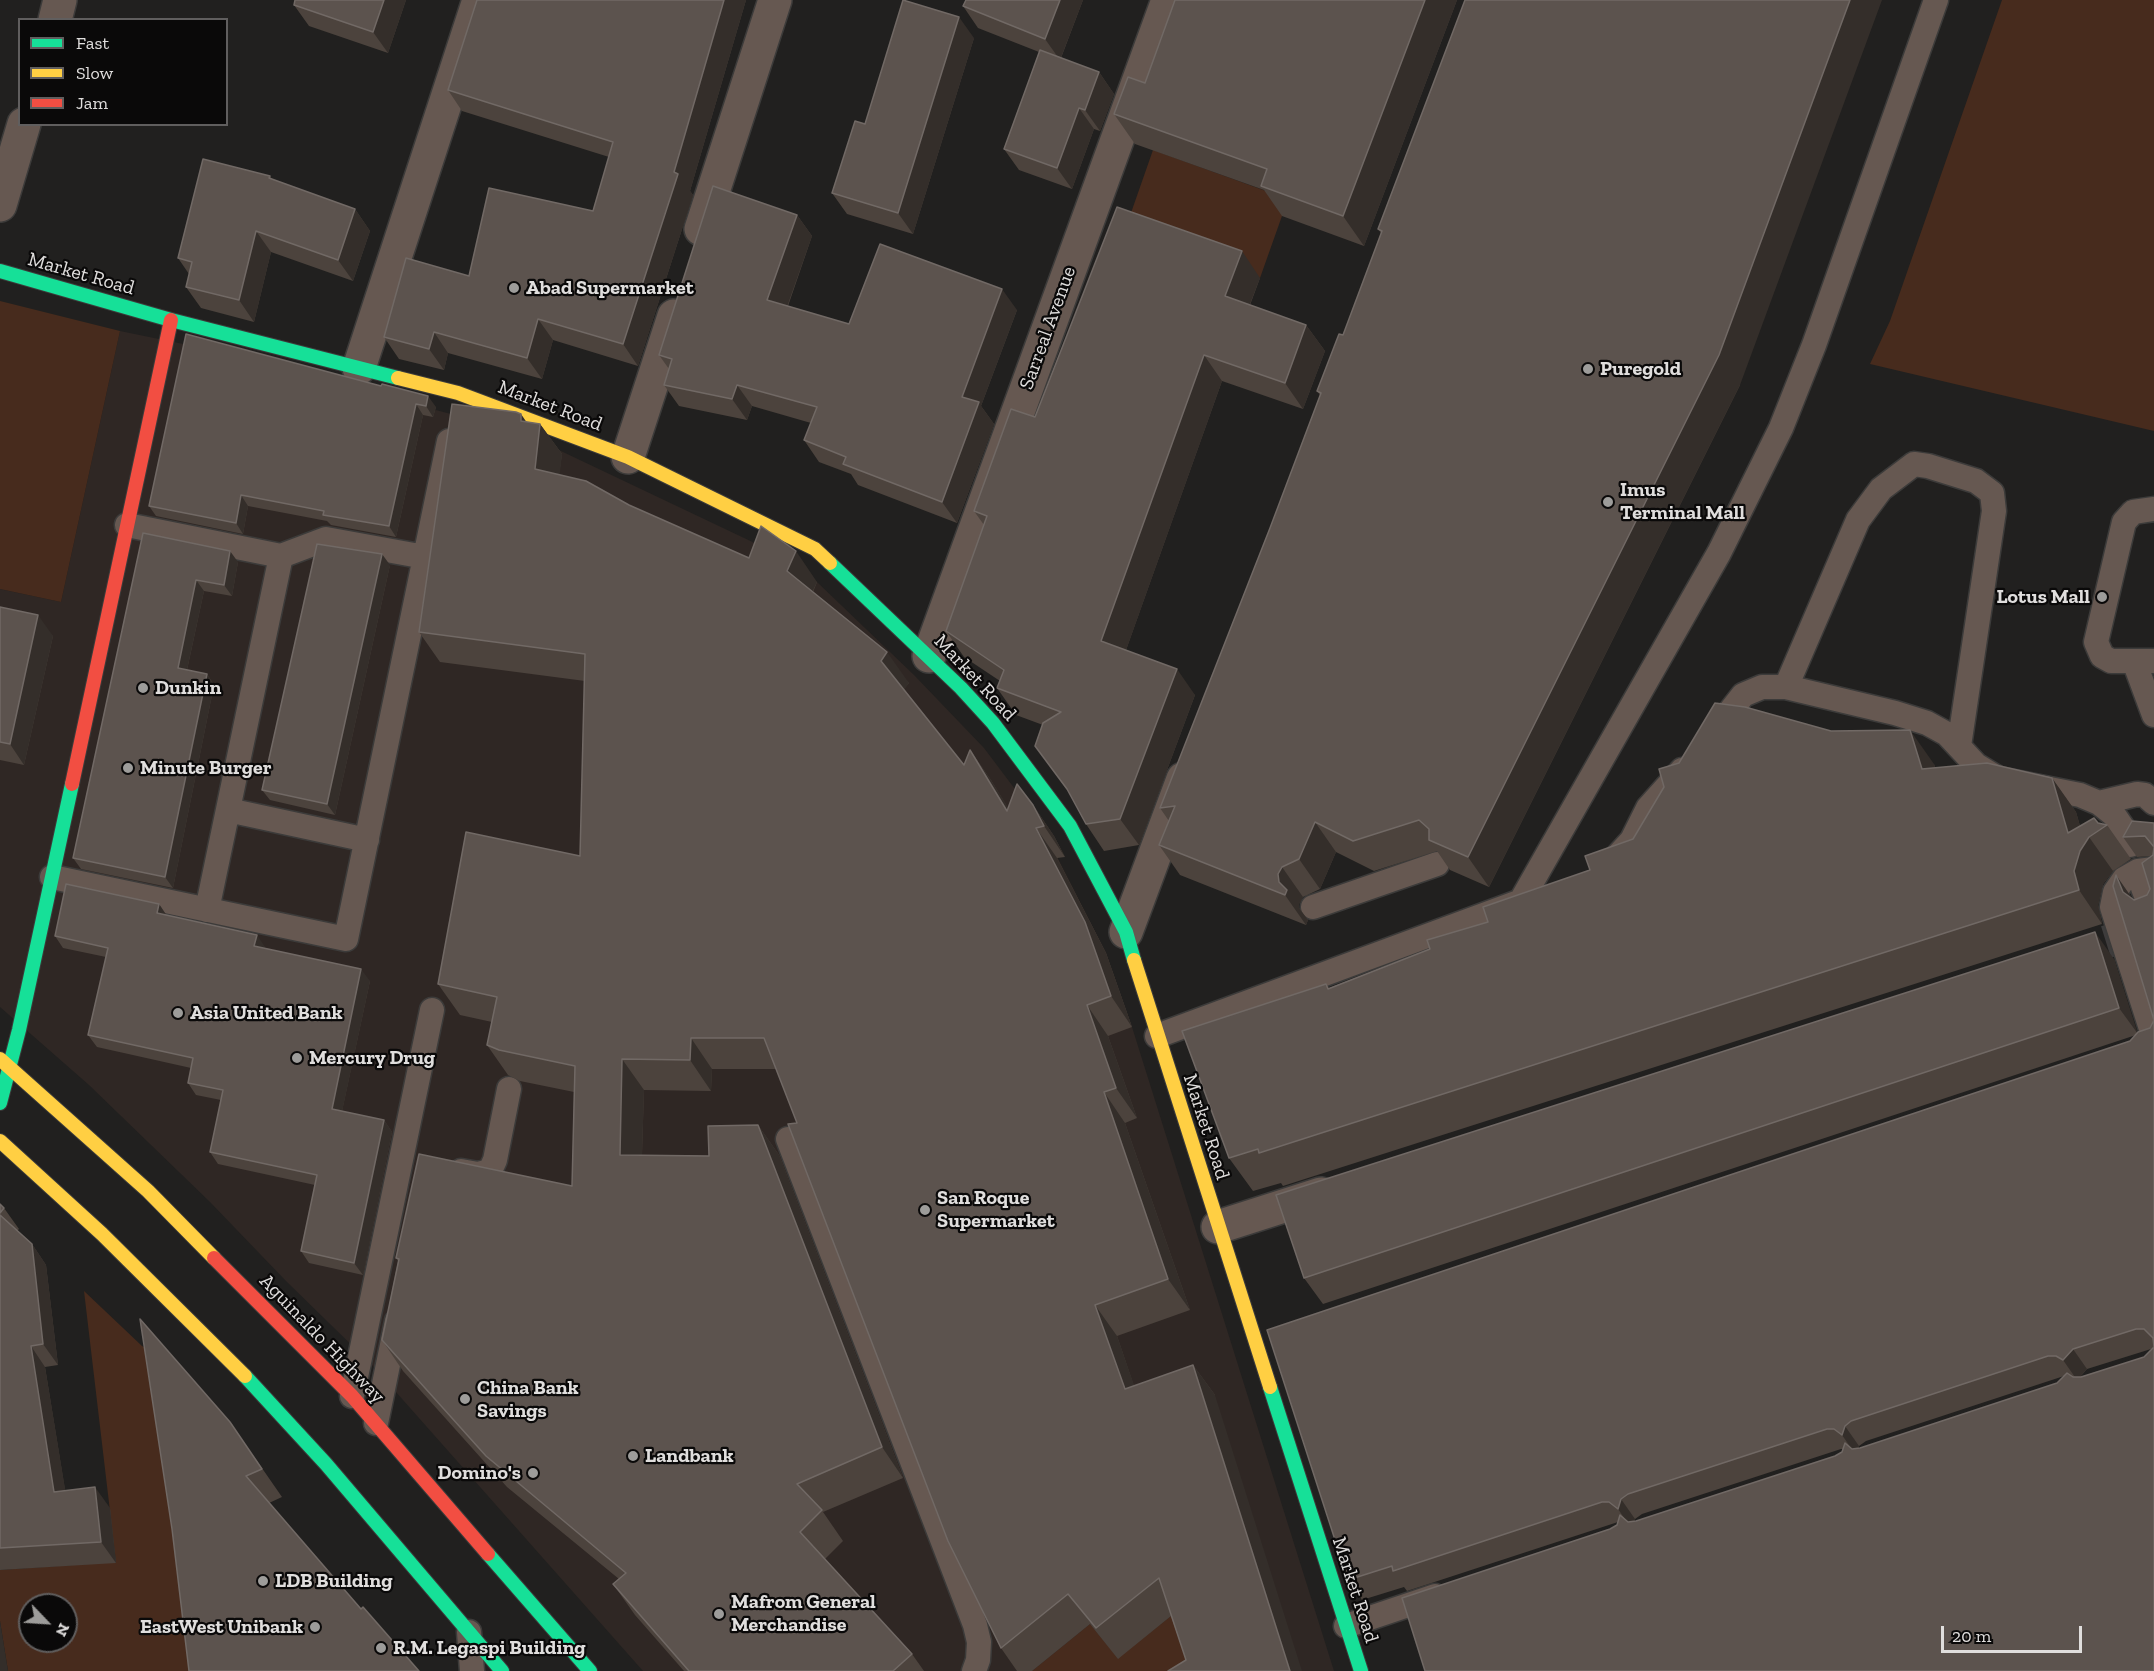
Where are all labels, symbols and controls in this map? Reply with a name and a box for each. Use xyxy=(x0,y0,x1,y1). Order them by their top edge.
legend xyxy=(18,18,228,126)
text: Fast xyxy=(76,32,109,54)
text: Slow xyxy=(76,62,113,84)
text: Jam xyxy=(76,92,108,114)
street label: Market Road xyxy=(25,247,137,301)
street label: Sarreal Avenue xyxy=(1015,263,1081,393)
place label: Abad Supermarket xyxy=(526,276,694,300)
marker: Abad Supermarket xyxy=(507,281,521,295)
place label: Puregold xyxy=(1600,357,1681,381)
marker: Puregold xyxy=(1581,362,1595,376)
street label: Market Road xyxy=(494,375,606,437)
place label: Imus Terminal Mall xyxy=(1620,478,1745,525)
marker: Imus Terminal Mall xyxy=(1601,495,1615,509)
place label: Lotus Mall xyxy=(1996,585,2090,609)
marker: Lotus Mall xyxy=(2095,590,2109,604)
street label: Market Road xyxy=(929,630,1021,726)
place label: Dunkin xyxy=(155,676,221,700)
marker: Dunkin xyxy=(136,681,150,695)
place label: Minute Burger xyxy=(140,756,272,780)
marker: Minute Burger xyxy=(121,761,135,775)
place label: Asia United Bank xyxy=(190,1001,343,1025)
marker: Asia United Bank xyxy=(171,1006,185,1020)
place label: Mercury Drug xyxy=(309,1046,435,1070)
marker: Mercury Drug xyxy=(290,1051,304,1065)
street label: Market Road xyxy=(1178,1071,1234,1183)
place label: San Roque Supermarket xyxy=(937,1186,1055,1233)
marker: San Roque Supermarket xyxy=(918,1203,932,1217)
street label: Aguinaldo Highway xyxy=(254,1270,390,1408)
place label: China Bank Savings xyxy=(477,1376,579,1423)
marker: China Bank Savings xyxy=(458,1392,472,1406)
place label: Landbank xyxy=(645,1444,734,1468)
marker: Landbank xyxy=(626,1449,640,1463)
place label: Domino's xyxy=(438,1461,521,1485)
marker: Domino's xyxy=(526,1466,540,1480)
street label: Market Road xyxy=(1327,1534,1383,1646)
place label: LDB Building xyxy=(275,1569,393,1593)
marker: LDB Building xyxy=(256,1574,270,1588)
place label: Mafrom General Merchandise xyxy=(731,1590,876,1637)
north arrow xyxy=(18,1593,78,1653)
marker: Mafrom General Merchandise xyxy=(712,1607,726,1621)
scale bar xyxy=(1944,1614,2085,1652)
place label: EastWest Unibank xyxy=(140,1615,303,1639)
text: N xyxy=(52,1620,74,1639)
marker: EastWest Unibank xyxy=(308,1620,322,1634)
text: 20 m xyxy=(1952,1625,1991,1647)
place label: R.M. Legaspi Building xyxy=(393,1636,586,1660)
marker: R.M. Legaspi Building xyxy=(374,1641,388,1655)

